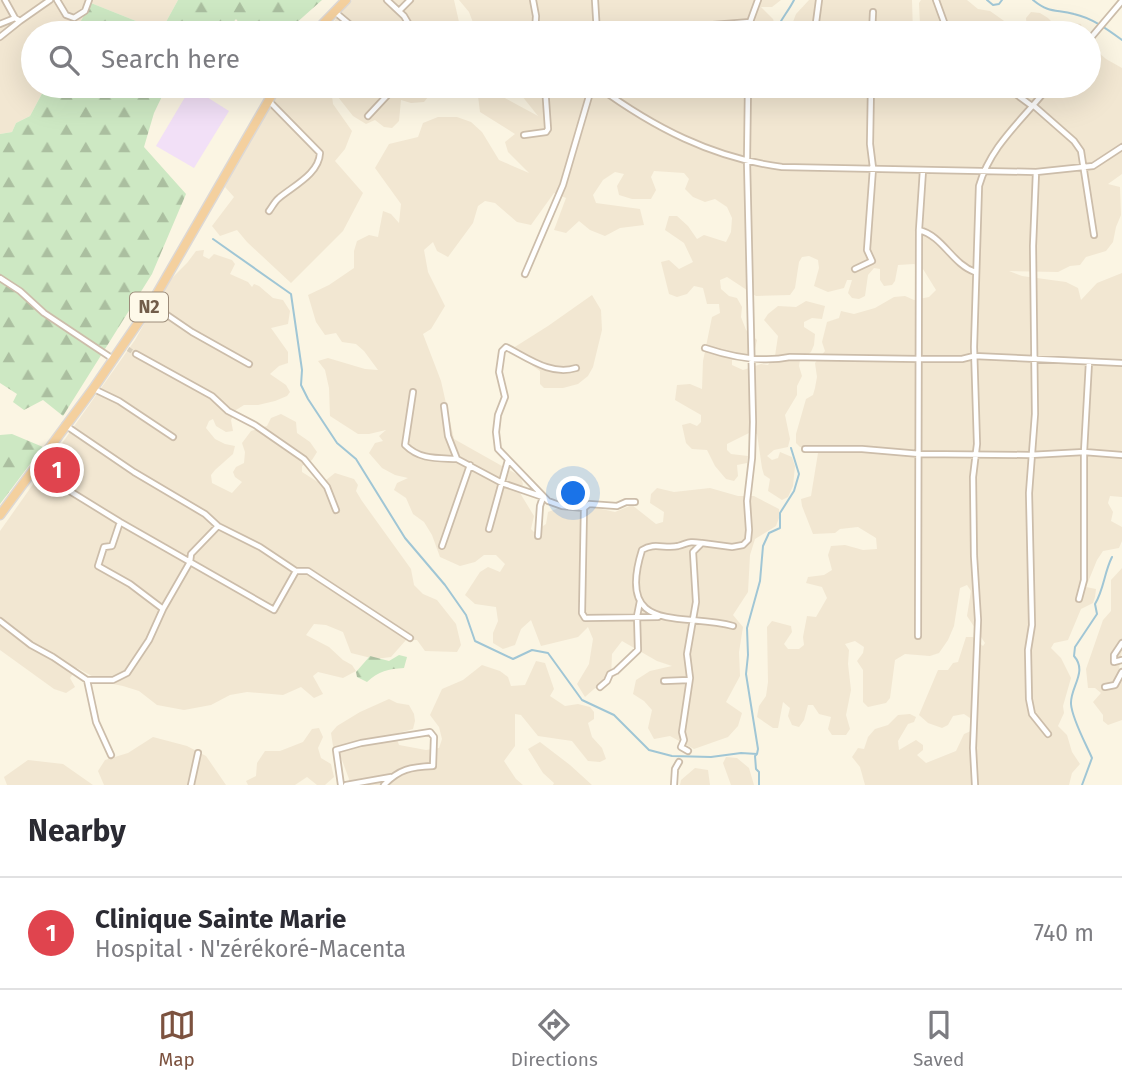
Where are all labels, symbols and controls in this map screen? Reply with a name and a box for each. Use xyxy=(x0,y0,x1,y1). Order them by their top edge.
search box xyxy=(21,21,1101,98)
icon: search xyxy=(45,41,83,79)
text: Search here xyxy=(101,44,240,75)
road number: N2 xyxy=(130,292,168,321)
pin: 1 xyxy=(34,444,80,496)
your location xyxy=(556,476,590,510)
text: Nearby xyxy=(28,813,126,849)
text: Clinique Sainte Marie xyxy=(95,904,346,935)
text: 1 xyxy=(46,919,56,947)
text: 740 m xyxy=(1034,919,1094,947)
text: Hospital · N'zérékoré-Macenta xyxy=(95,935,406,963)
tab: Map xyxy=(158,1006,196,1071)
tab: Directions xyxy=(511,1006,598,1071)
tab: Saved xyxy=(913,1006,964,1071)

